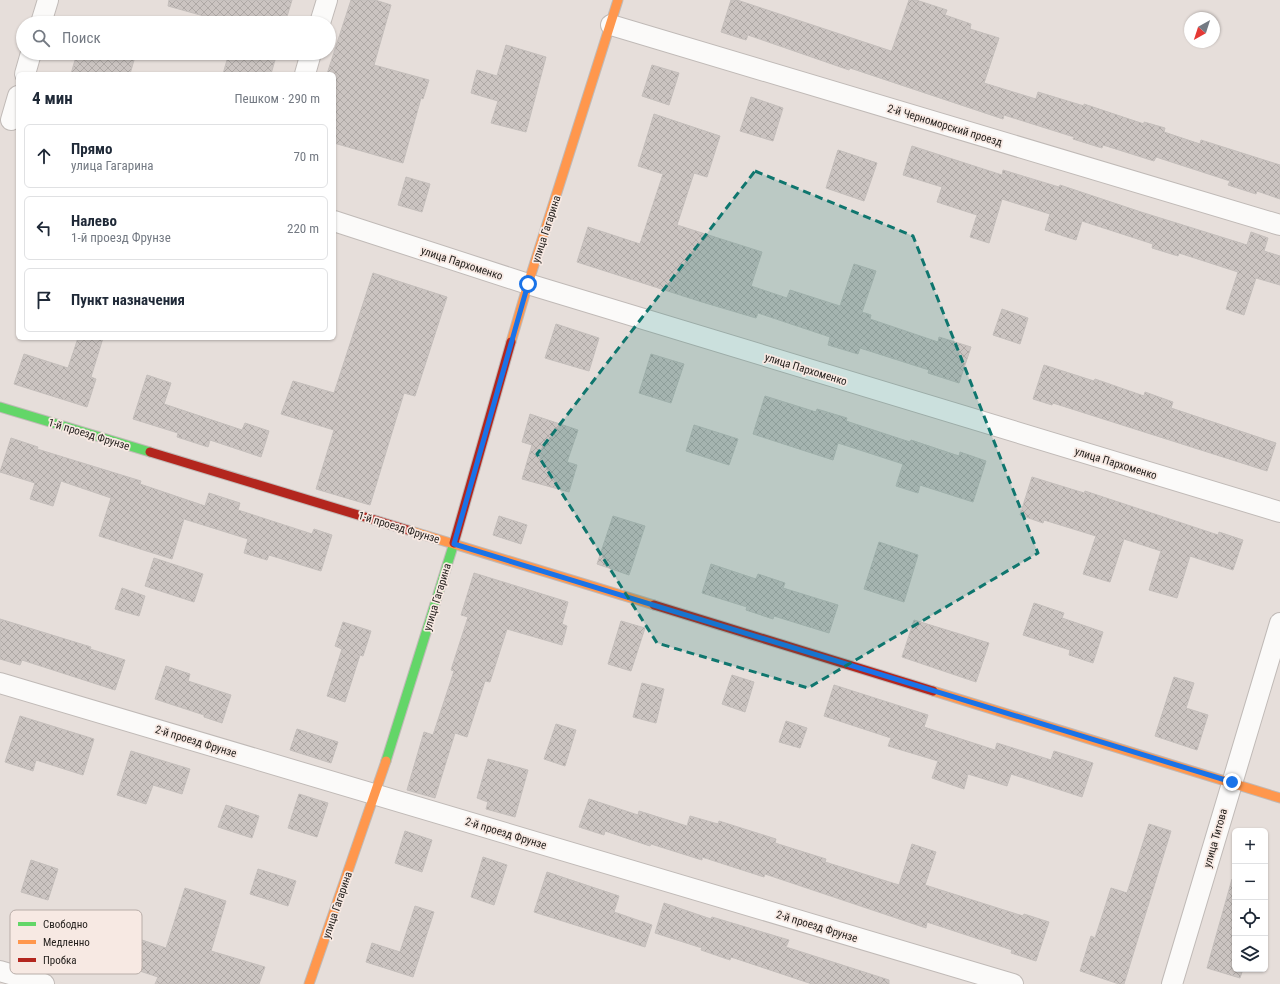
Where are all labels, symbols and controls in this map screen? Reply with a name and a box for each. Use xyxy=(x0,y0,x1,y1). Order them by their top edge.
north arrow xyxy=(1184,12,1220,48)
search box xyxy=(16,16,336,60)
icon: search xyxy=(30,27,52,49)
text: Поиск xyxy=(62,29,101,47)
text: 4 мин xyxy=(32,88,73,108)
text: Пешком · 290 m xyxy=(234,91,320,106)
street label: 2-й Черноморский проезд xyxy=(886,102,1004,149)
text: Прямо xyxy=(71,140,112,158)
icon: ahead xyxy=(33,145,55,167)
text: 70 m xyxy=(293,149,319,164)
text: улица Гагарина xyxy=(71,158,154,173)
street label: улица Гагарина xyxy=(529,194,563,264)
text: Налево xyxy=(71,212,117,230)
icon: left xyxy=(33,217,55,239)
text: 220 m xyxy=(287,221,319,236)
text: 1-й проезд Фрунзе xyxy=(71,230,171,245)
street label: улица Пархоменко xyxy=(419,244,505,283)
route start xyxy=(519,275,537,293)
icon: arrive xyxy=(33,289,55,311)
text: Пункт назначения xyxy=(71,291,185,309)
street label: улица Пархоменко xyxy=(763,351,849,388)
street label: 1-й проезд Фрунзе xyxy=(47,416,131,453)
street label: улица Пархоменко xyxy=(1073,445,1159,482)
street label: 1-й проезд Фрунзе xyxy=(357,509,441,546)
street label: улица Гагарина xyxy=(421,562,454,632)
street label: 2-й проезд Фрунзе xyxy=(154,723,238,760)
route end xyxy=(1223,773,1241,791)
street label: улица Титова xyxy=(1201,807,1230,869)
street label: 2-й проезд Фрунзе xyxy=(464,815,548,852)
map controls xyxy=(1232,828,1268,972)
button: + xyxy=(1232,828,1268,864)
button: − xyxy=(1232,864,1268,900)
street label: улица Гагарина xyxy=(320,870,355,940)
button: locate xyxy=(1232,900,1268,936)
street label: 2-й проезд Фрунзе xyxy=(775,908,859,945)
legend xyxy=(10,910,142,974)
text: Свободно xyxy=(43,918,88,931)
text: Медленно xyxy=(43,936,90,949)
button: layers xyxy=(1232,936,1268,972)
text: Пробка xyxy=(43,954,77,967)

